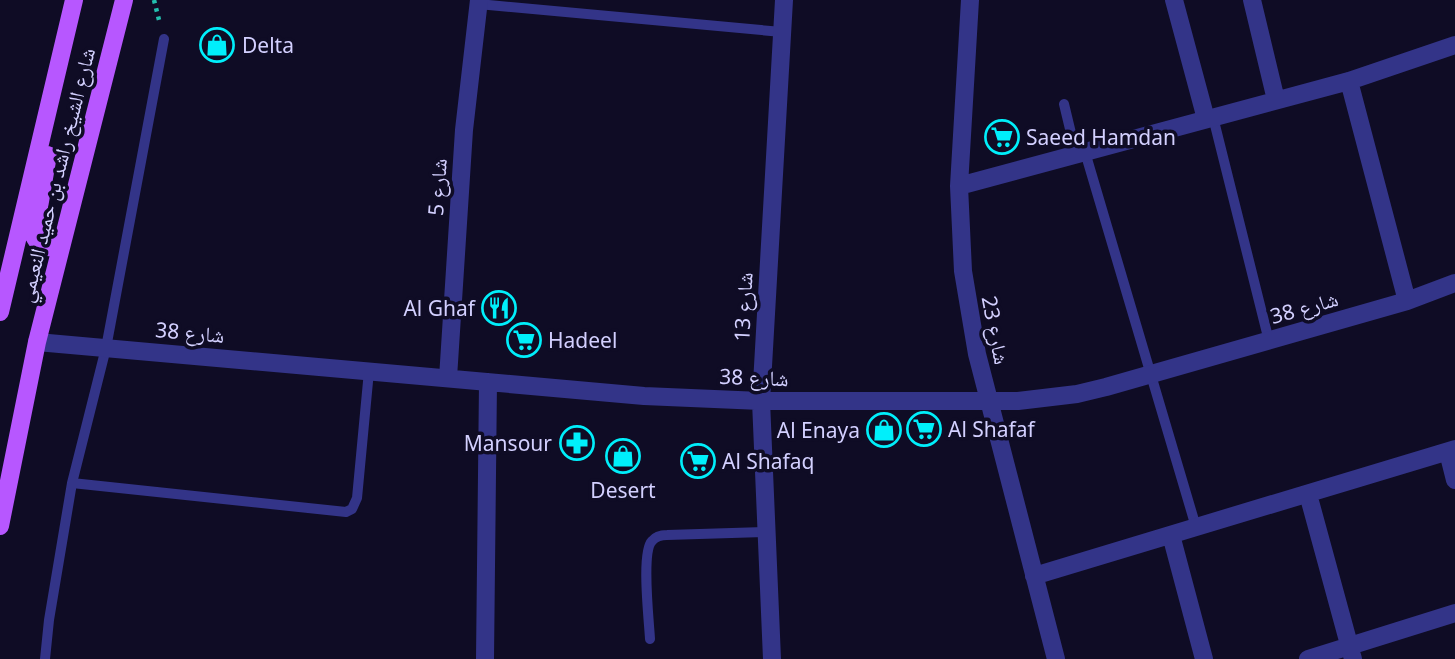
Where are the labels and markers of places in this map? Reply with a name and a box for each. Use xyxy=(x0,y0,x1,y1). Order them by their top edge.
shop icon: Delta xyxy=(198,26,236,64)
place label: Delta xyxy=(242,31,294,59)
supermarket icon: Saeed Hamdan xyxy=(983,118,1021,156)
place label: Saeed Hamdan xyxy=(1026,123,1176,151)
restaurant icon: Al Ghaf xyxy=(480,289,518,327)
place label: Al Ghaf xyxy=(403,294,477,322)
supermarket icon: Hadeel xyxy=(505,321,543,359)
place label: Hadeel xyxy=(548,326,617,354)
supermarket icon: Al Shafaf xyxy=(905,410,943,448)
shop icon: Al Enaya xyxy=(865,411,903,449)
place label: Al Shafaf xyxy=(948,415,1037,443)
place label: Al Enaya xyxy=(777,416,860,444)
pharmacy icon: Mansour xyxy=(558,424,596,462)
place label: Mansour xyxy=(464,429,552,457)
shop icon: Desert xyxy=(604,437,642,475)
supermarket icon: Al Shafaq xyxy=(679,442,717,480)
place label: Al Shafaq xyxy=(722,447,815,475)
place label: Desert xyxy=(590,476,656,504)

